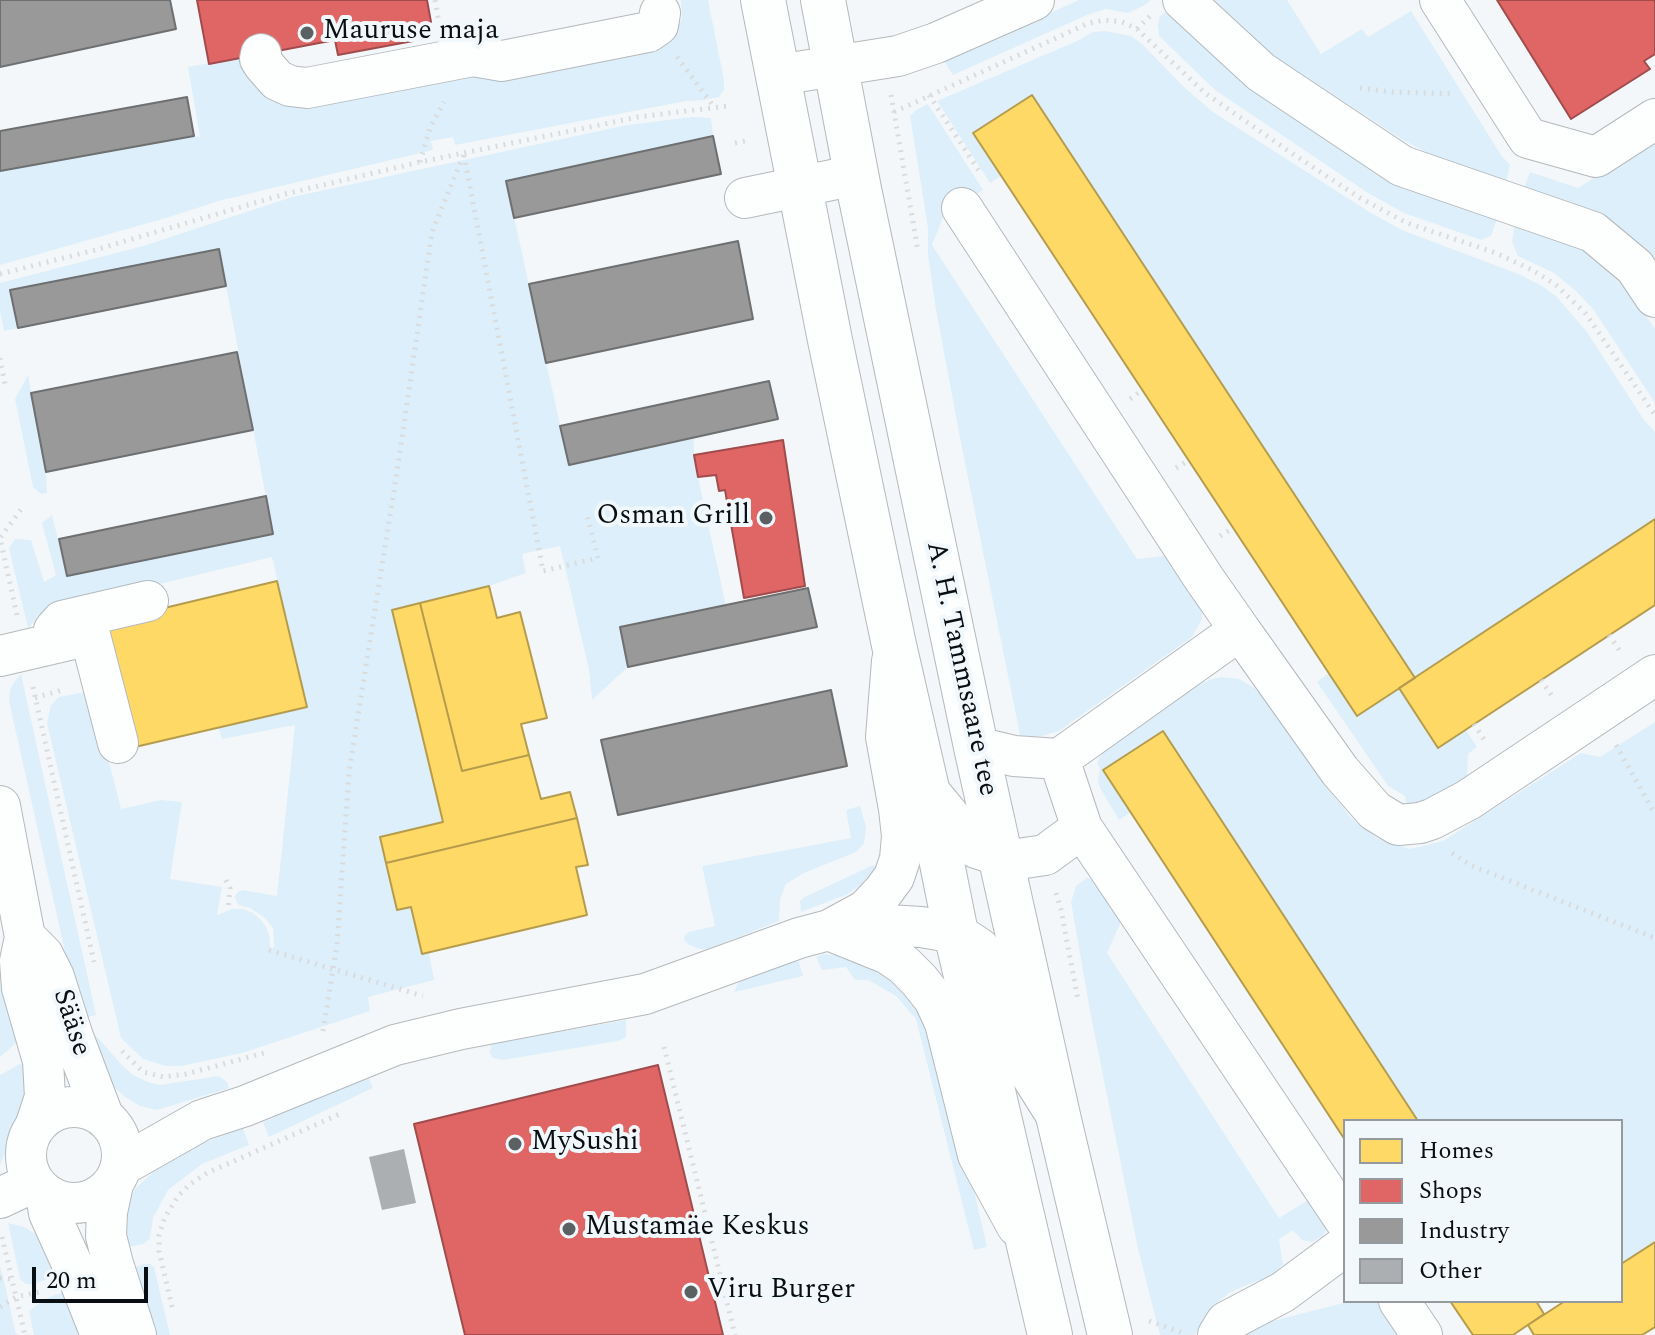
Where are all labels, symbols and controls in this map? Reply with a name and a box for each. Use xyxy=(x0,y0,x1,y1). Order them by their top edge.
place label: Mauruse maja xyxy=(323,16,499,50)
marker: Mauruse maja xyxy=(298,24,316,42)
place label: Osman Grill xyxy=(597,501,750,535)
marker: Osman Grill xyxy=(757,509,775,527)
street label: A. H. Tammsaare tee xyxy=(917,539,1003,799)
street label: Sääse xyxy=(43,985,97,1061)
legend xyxy=(1343,1119,1623,1303)
place label: MySushi xyxy=(531,1127,639,1161)
text: Homes xyxy=(1419,1133,1494,1169)
marker: MySushi xyxy=(506,1135,524,1153)
text: Shops xyxy=(1419,1173,1483,1209)
place label: Mustamäe Keskus xyxy=(585,1212,810,1246)
text: Industry xyxy=(1419,1213,1509,1249)
marker: Mustamäe Keskus xyxy=(560,1220,578,1238)
scale bar xyxy=(36,1251,152,1301)
text: Other xyxy=(1419,1253,1482,1289)
text: 20 m xyxy=(46,1263,97,1299)
place label: Viru Burger xyxy=(707,1275,855,1309)
marker: Viru Burger xyxy=(682,1283,700,1301)

